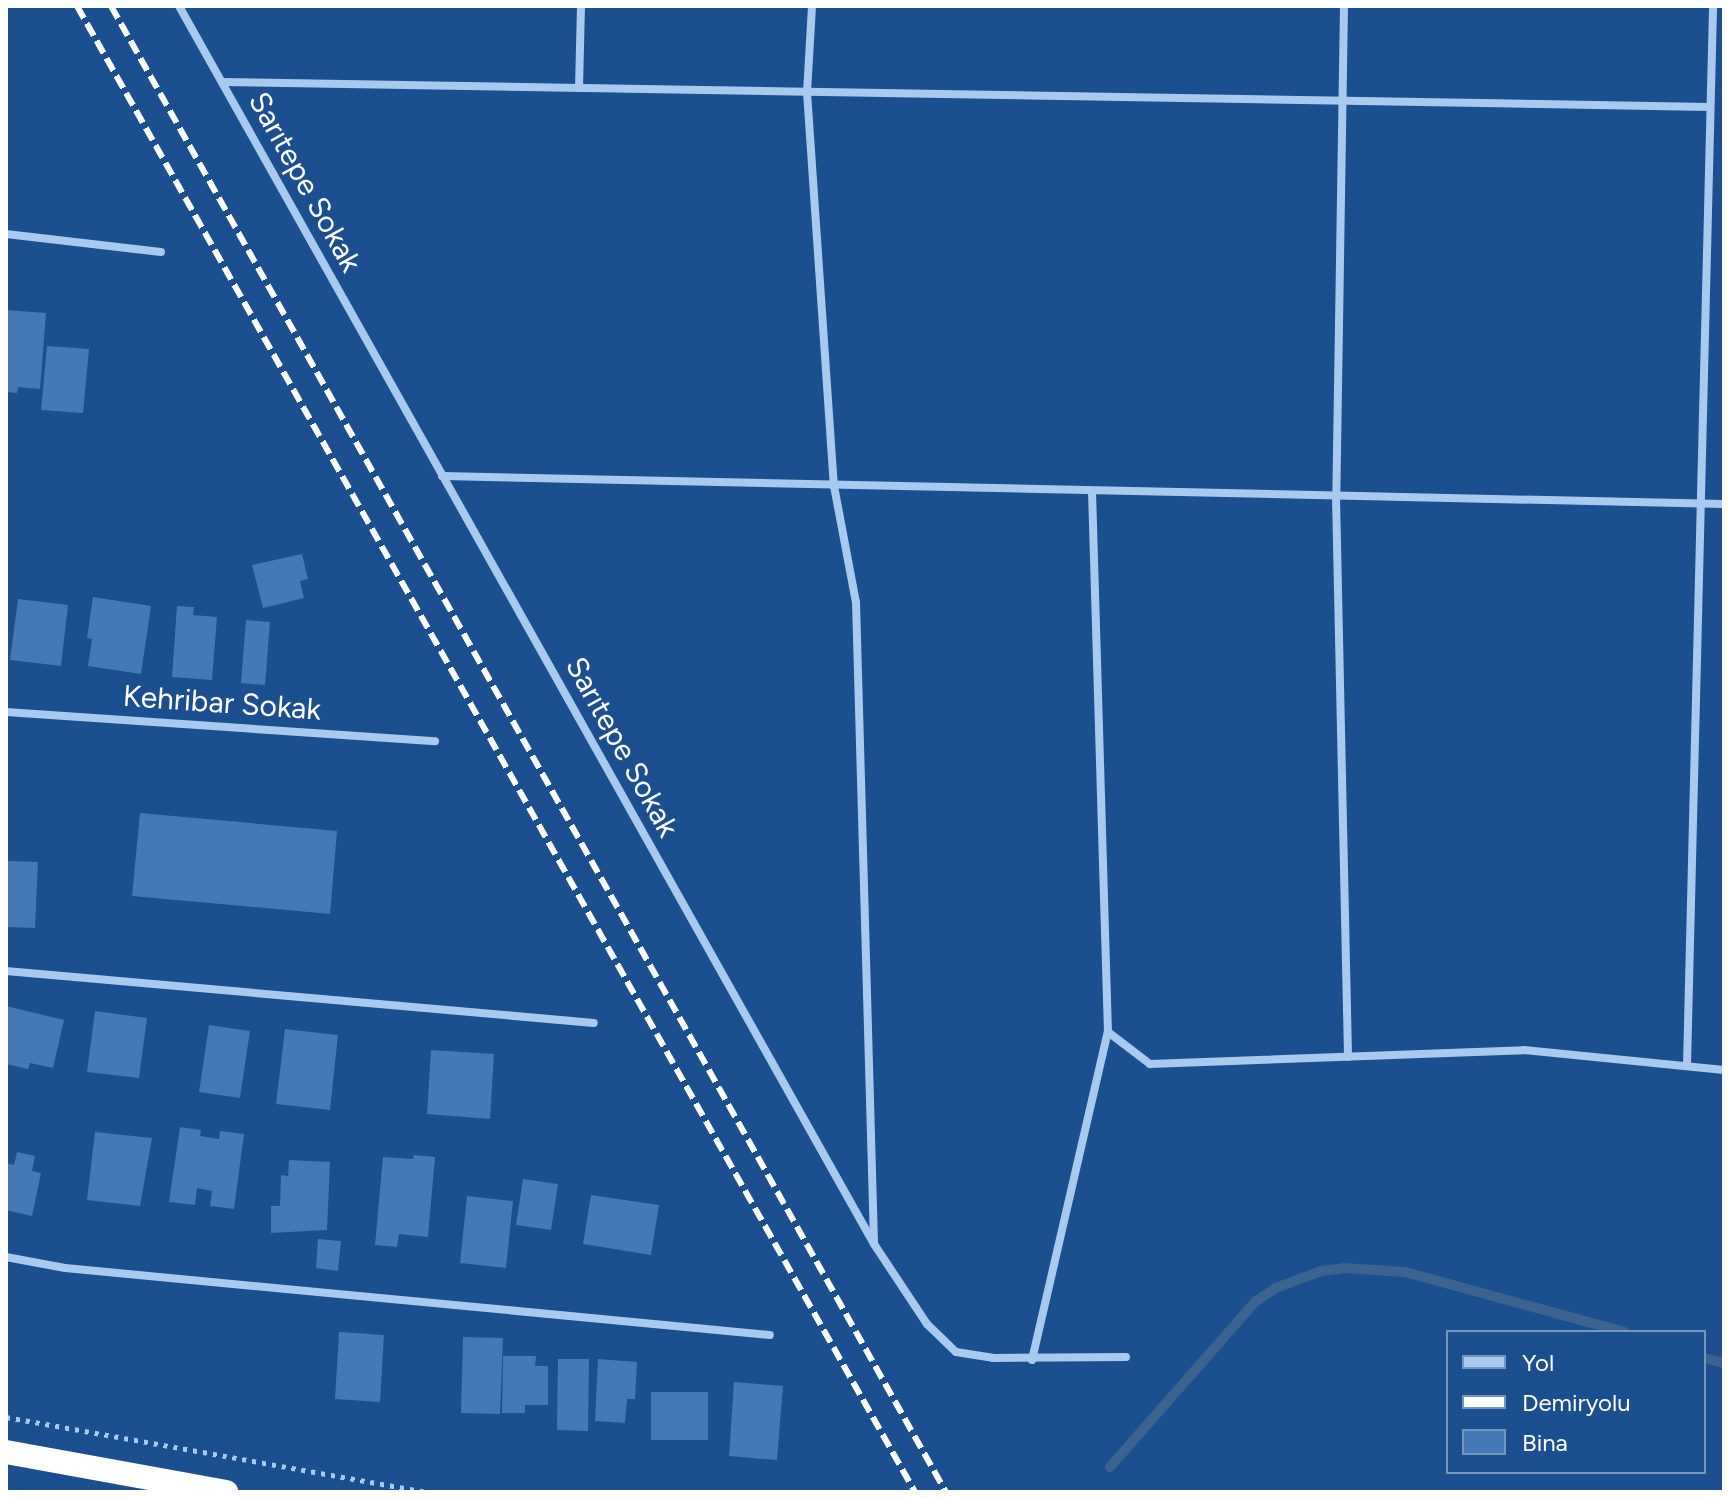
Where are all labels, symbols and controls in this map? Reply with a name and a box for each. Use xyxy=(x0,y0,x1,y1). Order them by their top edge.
street label: Sarıtepe Sokak xyxy=(241,86,369,278)
street label: Sarıtepe Sokak xyxy=(558,651,686,843)
street label: Kehribar Sokak xyxy=(122,678,322,728)
legend xyxy=(1446,1330,1706,1474)
text: Yol xyxy=(1522,1348,1554,1377)
text: Demiryolu xyxy=(1522,1388,1631,1417)
text: Bina xyxy=(1522,1428,1568,1457)

